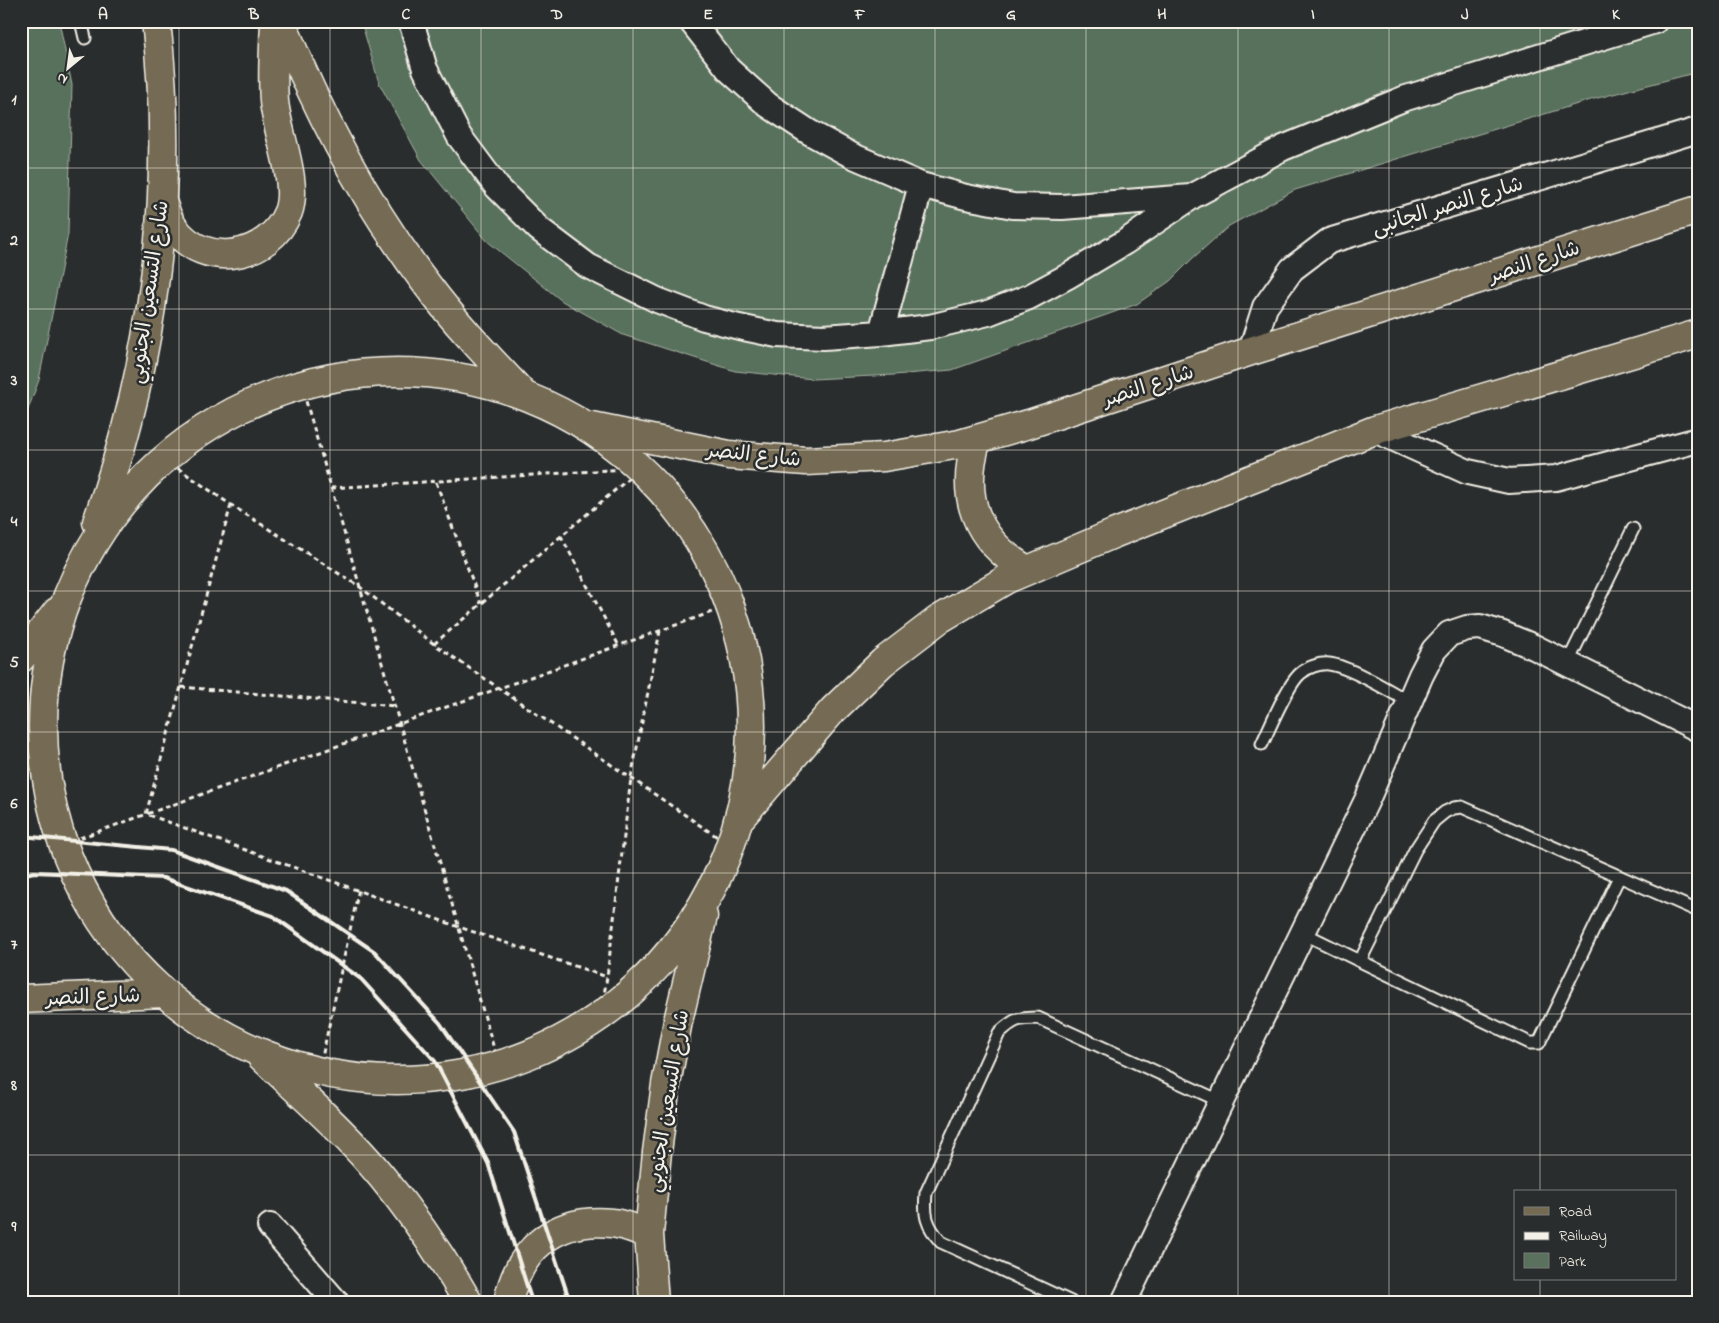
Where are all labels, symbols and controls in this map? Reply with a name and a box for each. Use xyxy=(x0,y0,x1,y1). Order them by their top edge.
text: A xyxy=(98,3,108,27)
text: B xyxy=(248,3,260,27)
text: C xyxy=(402,3,411,27)
text: D xyxy=(550,3,563,27)
text: E xyxy=(703,3,713,27)
text: F xyxy=(854,3,866,27)
text: G xyxy=(1006,3,1016,27)
text: H xyxy=(1157,3,1167,27)
text: I xyxy=(1311,3,1315,27)
text: J xyxy=(1461,3,1469,27)
text: K xyxy=(1612,3,1621,27)
north arrow xyxy=(42,42,92,92)
text: N xyxy=(53,67,72,90)
text: 1 xyxy=(11,88,17,112)
street label: شارع النصر الجانبى xyxy=(1368,170,1527,244)
street label: شارع التسعين الجنوبي xyxy=(122,199,180,386)
text: 2 xyxy=(9,229,18,253)
street label: شارع النصر xyxy=(1483,234,1584,292)
street label: شارع النصر xyxy=(1097,358,1198,416)
text: 3 xyxy=(10,369,18,393)
street label: شارع النصر xyxy=(703,436,802,476)
text: 4 xyxy=(10,510,18,534)
text: 5 xyxy=(9,651,19,675)
text: 6 xyxy=(9,792,18,816)
text: 7 xyxy=(11,933,18,957)
street label: شارع النصر xyxy=(43,981,141,1015)
street label: شارع التسعين الجنوبي xyxy=(640,1008,700,1195)
text: 8 xyxy=(10,1074,17,1098)
legend xyxy=(1514,1190,1676,1280)
text: Road xyxy=(1559,1201,1592,1223)
text: 9 xyxy=(11,1215,17,1239)
text: Railway xyxy=(1559,1225,1607,1248)
text: Park xyxy=(1559,1251,1587,1273)

